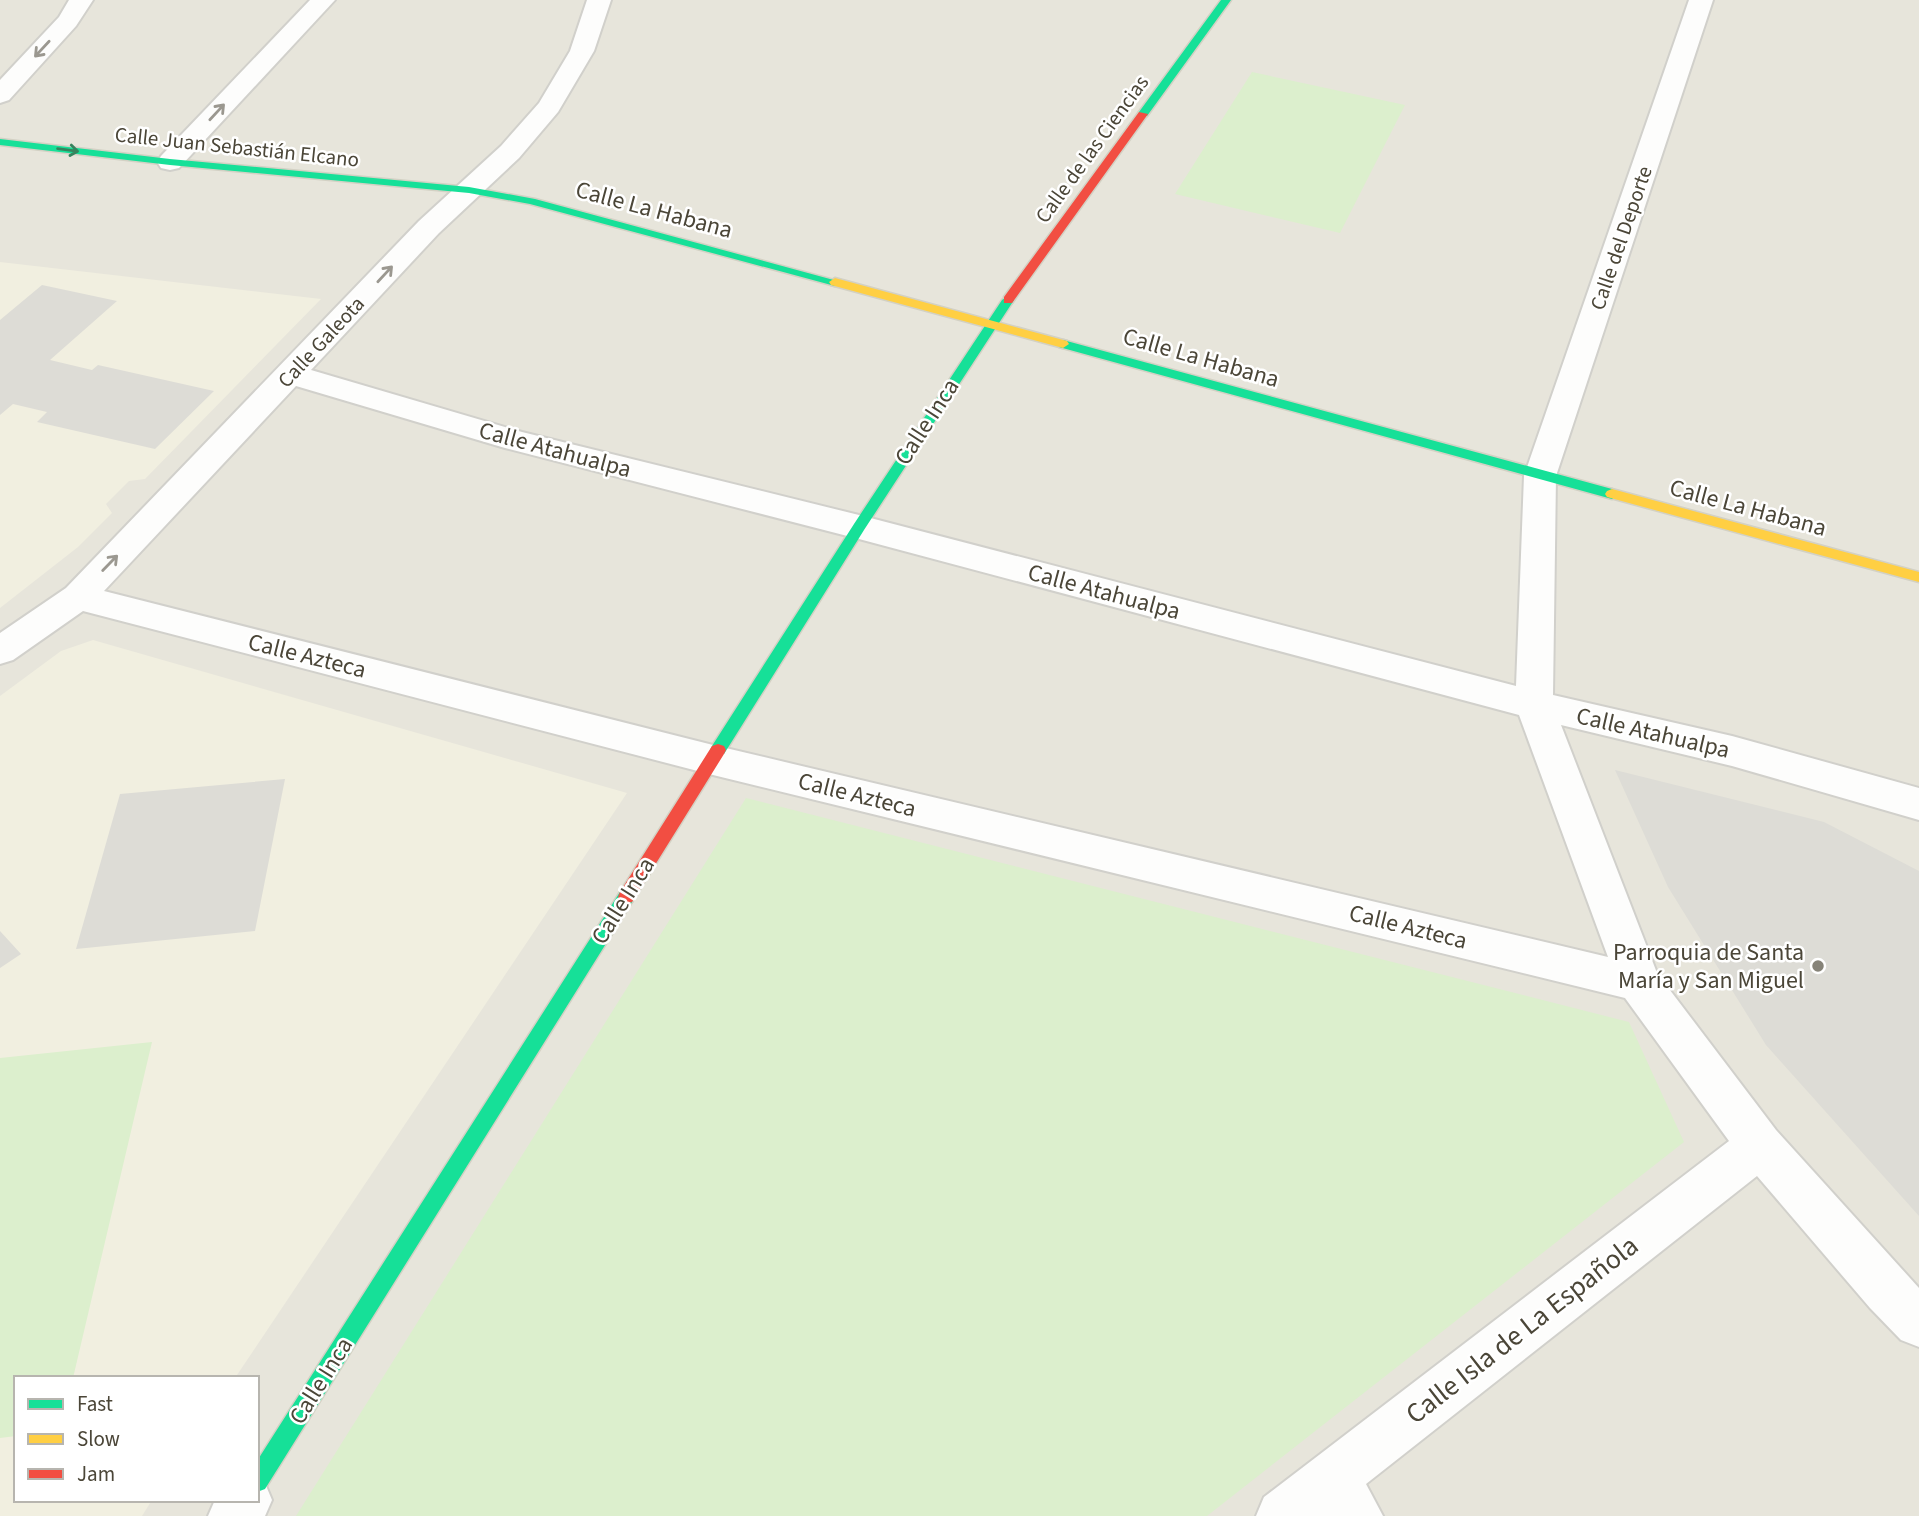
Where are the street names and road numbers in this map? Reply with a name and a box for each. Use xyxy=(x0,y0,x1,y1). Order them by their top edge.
street label: Calle de las Ciencias xyxy=(1028,69,1156,229)
street label: Calle Juan Sebastián Elcano xyxy=(113,119,361,175)
street label: Calle del Deporte xyxy=(1582,162,1660,314)
street label: Calle La Habana xyxy=(572,172,736,248)
street label: Calle Galeota xyxy=(271,290,371,394)
street label: Calle La Habana xyxy=(1119,319,1283,397)
street label: Calle Inca xyxy=(886,372,968,472)
street label: Calle Atahualpa xyxy=(475,413,635,487)
street label: Calle La Habana xyxy=(1666,470,1830,546)
street label: Calle Atahualpa xyxy=(1024,555,1184,629)
street label: Calle Azteca xyxy=(244,624,370,688)
street label: Calle Atahualpa xyxy=(1573,698,1733,768)
street label: Calle Azteca xyxy=(794,763,920,827)
street label: Calle Inca xyxy=(582,851,664,951)
street label: Calle Azteca xyxy=(1345,895,1471,959)
street label: Calle Isla de La Española xyxy=(1397,1226,1647,1434)
street label: Calle Inca xyxy=(280,1331,362,1431)

